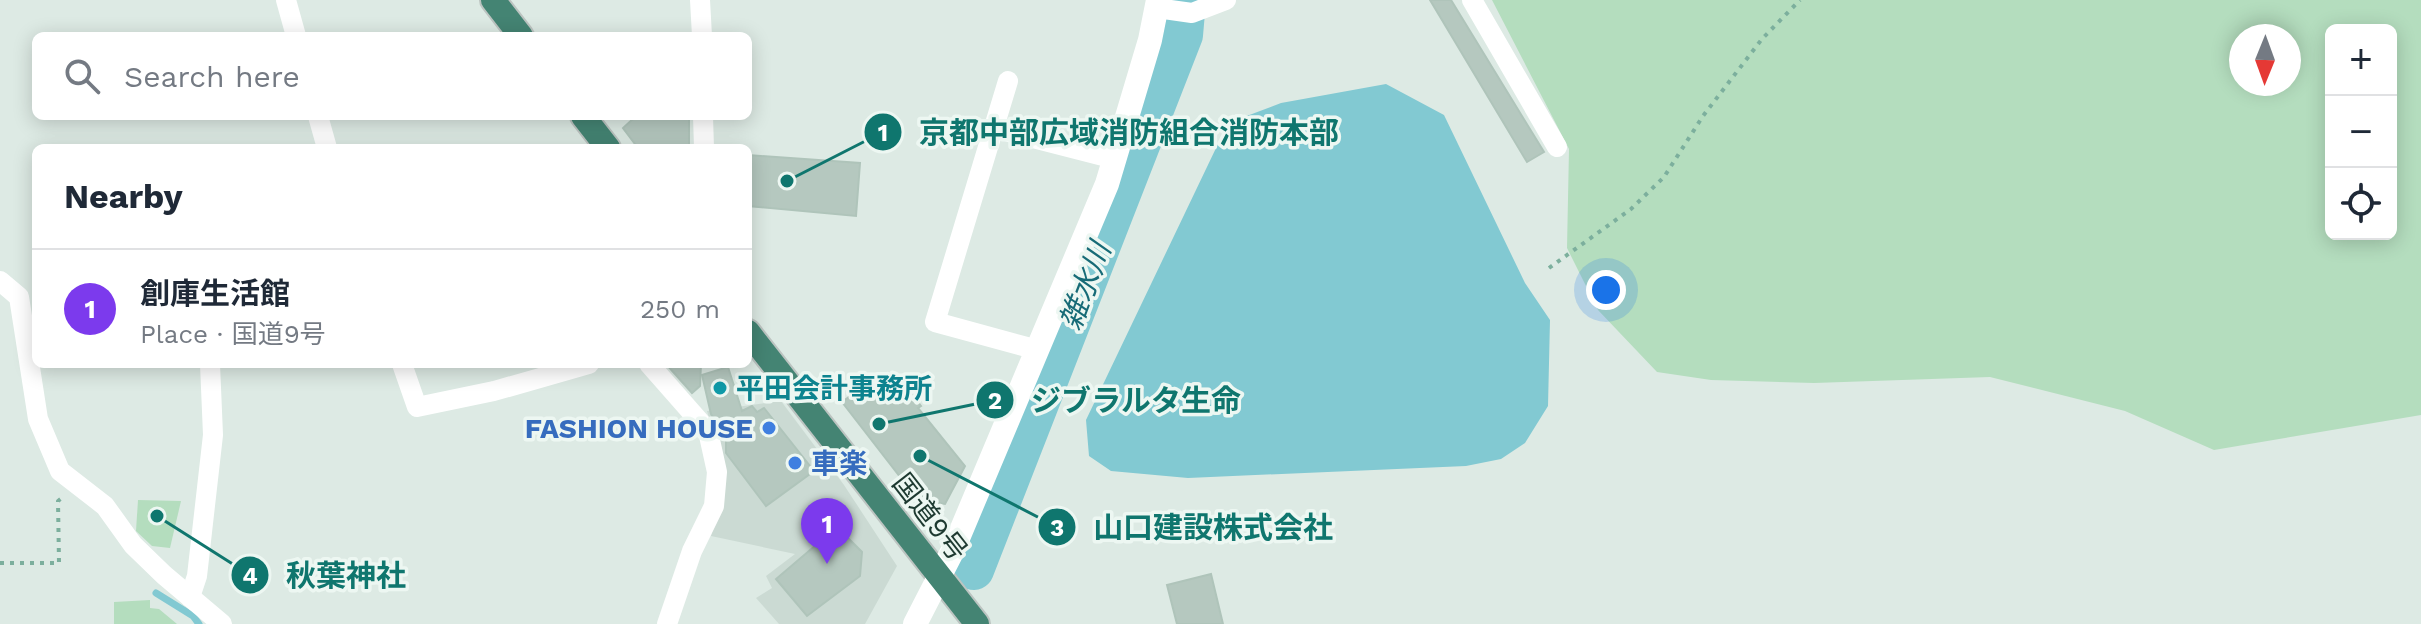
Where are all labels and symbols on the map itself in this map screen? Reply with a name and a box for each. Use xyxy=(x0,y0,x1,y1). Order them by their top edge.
north arrow xyxy=(2229,24,2301,96)
callout: 京都中部広域消防組合消防本部 xyxy=(863,105,1355,159)
text: 京都中部広域消防組合消防本部 xyxy=(919,115,1339,150)
text: 1 xyxy=(878,119,888,147)
water label: 雑水川 xyxy=(1053,235,1119,334)
your location xyxy=(1586,270,1626,310)
place label: 平田会計事務所 xyxy=(736,372,932,405)
callout: ジブラルタ生命 xyxy=(975,373,1257,427)
marker: 平田会計事務所 xyxy=(711,379,729,397)
text: ジブラルタ生命 xyxy=(1031,383,1241,418)
text: 2 xyxy=(988,387,1002,415)
place label: FASHION HOUSE xyxy=(525,412,753,445)
marker: FASHION HOUSE xyxy=(760,419,778,437)
place label: 車楽 xyxy=(811,447,867,480)
marker: 車楽 xyxy=(786,454,804,472)
street label: 国道9号 xyxy=(886,467,974,567)
pin: 1 xyxy=(801,498,853,564)
callout: 山口建設株式会社 xyxy=(1037,500,1349,554)
text: 山口建設株式会社 xyxy=(1093,510,1333,545)
text: 3 xyxy=(1050,514,1064,542)
callout: 秋葉神社 xyxy=(230,548,422,602)
text: 秋葉神社 xyxy=(286,558,406,593)
text: 4 xyxy=(242,562,258,590)

